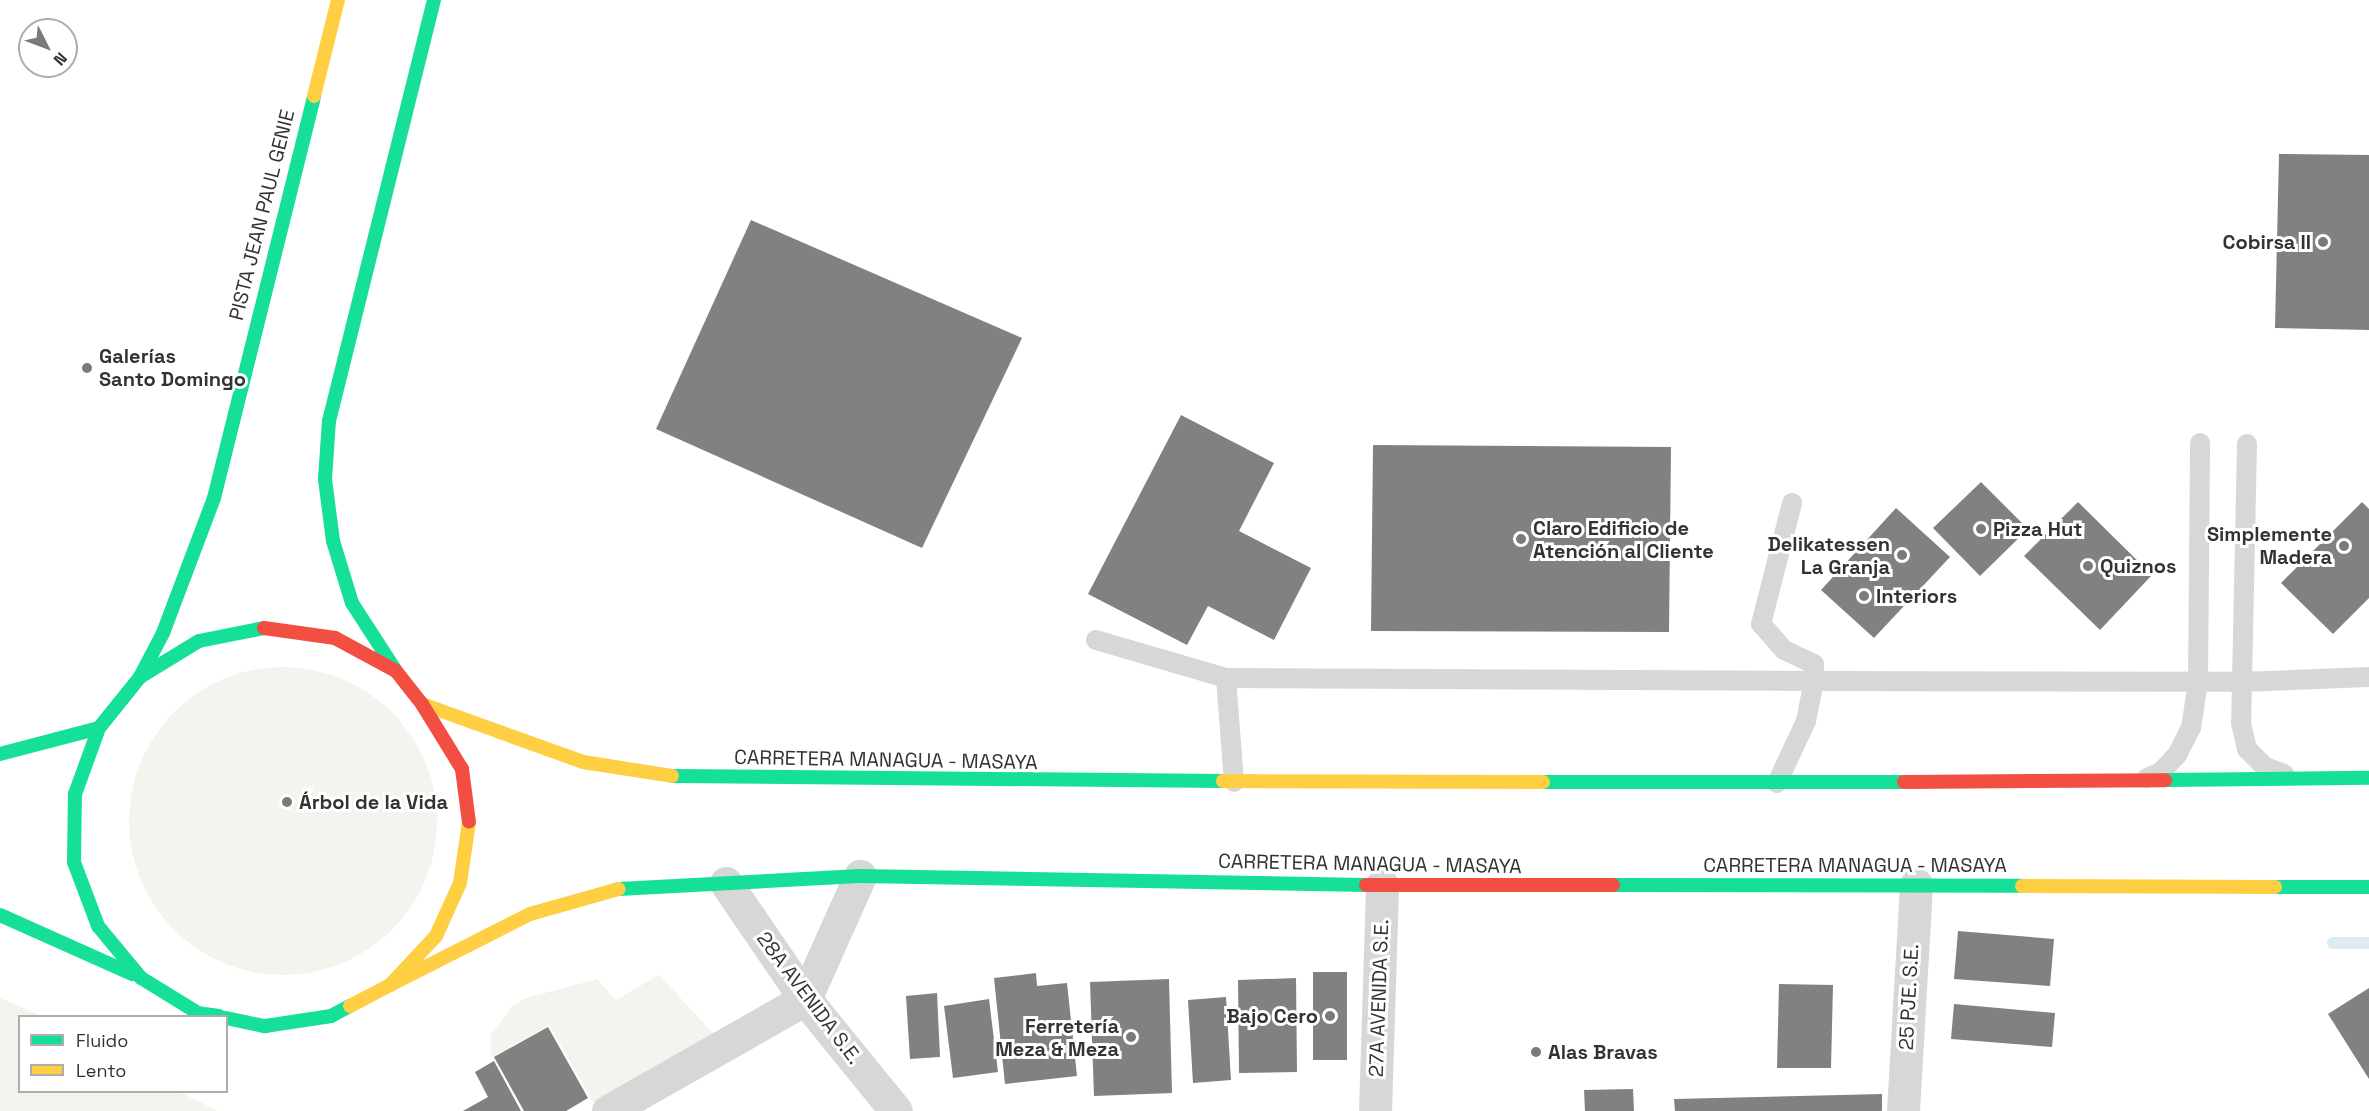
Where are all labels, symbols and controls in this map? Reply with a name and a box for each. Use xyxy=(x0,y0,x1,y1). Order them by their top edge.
north arrow xyxy=(18,18,78,78)
text: N xyxy=(49,48,72,70)
street label: PISTA JEAN PAUL GENIE xyxy=(224,107,300,323)
place label: Cobirsa II xyxy=(2223,230,2311,254)
marker: Cobirsa II xyxy=(2316,235,2330,249)
place label: Galerías Santo Domingo xyxy=(99,344,246,391)
marker: Galerías Santo Domingo xyxy=(80,361,94,375)
place label: Claro Edificio de Atención al Cliente xyxy=(1533,516,1714,563)
place label: Pizza Hut xyxy=(1993,517,2082,541)
marker: Pizza Hut xyxy=(1974,522,1988,536)
place label: Simplemente Madera xyxy=(2207,522,2332,569)
marker: Claro Edificio de Atención al Cliente xyxy=(1514,532,1528,546)
place label: Delikatessen La Granja xyxy=(1767,532,1890,579)
marker: Simplemente Madera xyxy=(2337,539,2351,553)
marker: Delikatessen La Granja xyxy=(1895,548,1909,562)
place label: Quiznos xyxy=(2100,554,2177,578)
marker: Quiznos xyxy=(2081,559,2095,573)
place label: Interiors xyxy=(1876,584,1957,608)
marker: Interiors xyxy=(1857,589,1871,603)
street label: CARRETERA MANAGUA - MASAYA xyxy=(733,745,1039,775)
place label: Árbol de la Vida xyxy=(299,790,448,814)
marker: Árbol de la Vida xyxy=(280,795,294,809)
street label: CARRETERA MANAGUA - MASAYA xyxy=(1217,849,1523,879)
street label: CARRETERA MANAGUA - MASAYA xyxy=(1702,853,2008,877)
street label: 27A AVENIDA S.E. xyxy=(1364,918,1394,1078)
street label: 28A AVENIDA S.E. xyxy=(751,927,867,1069)
street label: 25 PJE. S.E. xyxy=(1894,943,1924,1051)
place label: Bajo Cero xyxy=(1226,1004,1318,1028)
marker: Bajo Cero xyxy=(1323,1009,1337,1023)
place label: Ferretería Meza & Meza xyxy=(995,1014,1119,1061)
legend xyxy=(18,1015,228,1093)
text: Fluido xyxy=(76,1029,128,1052)
marker: Ferretería Meza & Meza xyxy=(1124,1030,1138,1044)
place label: Alas Bravas xyxy=(1548,1040,1658,1064)
marker: Alas Bravas xyxy=(1529,1045,1543,1059)
text: Lento xyxy=(76,1059,126,1082)

